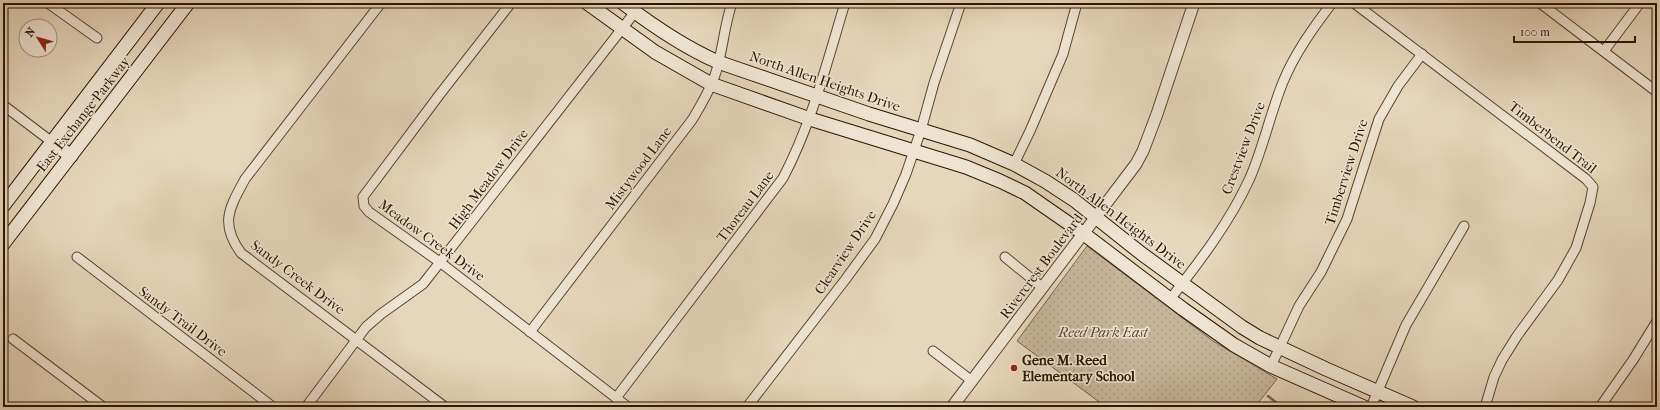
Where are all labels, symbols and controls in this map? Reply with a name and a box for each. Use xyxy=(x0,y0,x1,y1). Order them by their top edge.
north arrow xyxy=(18,18,58,58)
scale bar xyxy=(1514,18,1635,44)
text: N xyxy=(23,25,39,40)
text: 100 m xyxy=(1520,25,1550,39)
street label: North Allen Heights Drive xyxy=(747,48,903,115)
street label: East Exchange Parkway xyxy=(33,53,134,175)
street label: Timberbend Trail xyxy=(1505,98,1600,177)
street label: Crestview Drive xyxy=(1218,99,1269,197)
street label: Timberview Drive xyxy=(1321,117,1372,227)
street label: Mistywood Lane xyxy=(602,123,675,213)
street label: High Meadow Drive xyxy=(445,126,532,233)
street label: North Allen Heights Drive xyxy=(1052,164,1189,273)
street label: Thoreau Lane xyxy=(713,167,778,245)
street label: Meadow Creek Drive xyxy=(375,196,488,285)
street label: Clearview Drive xyxy=(811,207,880,298)
street label: Rivercrest Boulevard xyxy=(996,210,1087,322)
street label: Sandy Creek Drive xyxy=(247,237,348,318)
street label: Sandy Trail Drive xyxy=(135,283,230,360)
park label: Reed Park East xyxy=(1057,324,1149,341)
place label: Gene M. Reed Elementary School xyxy=(1022,352,1135,385)
marker: Gene M. Reed Elementary School xyxy=(1009,363,1019,373)

